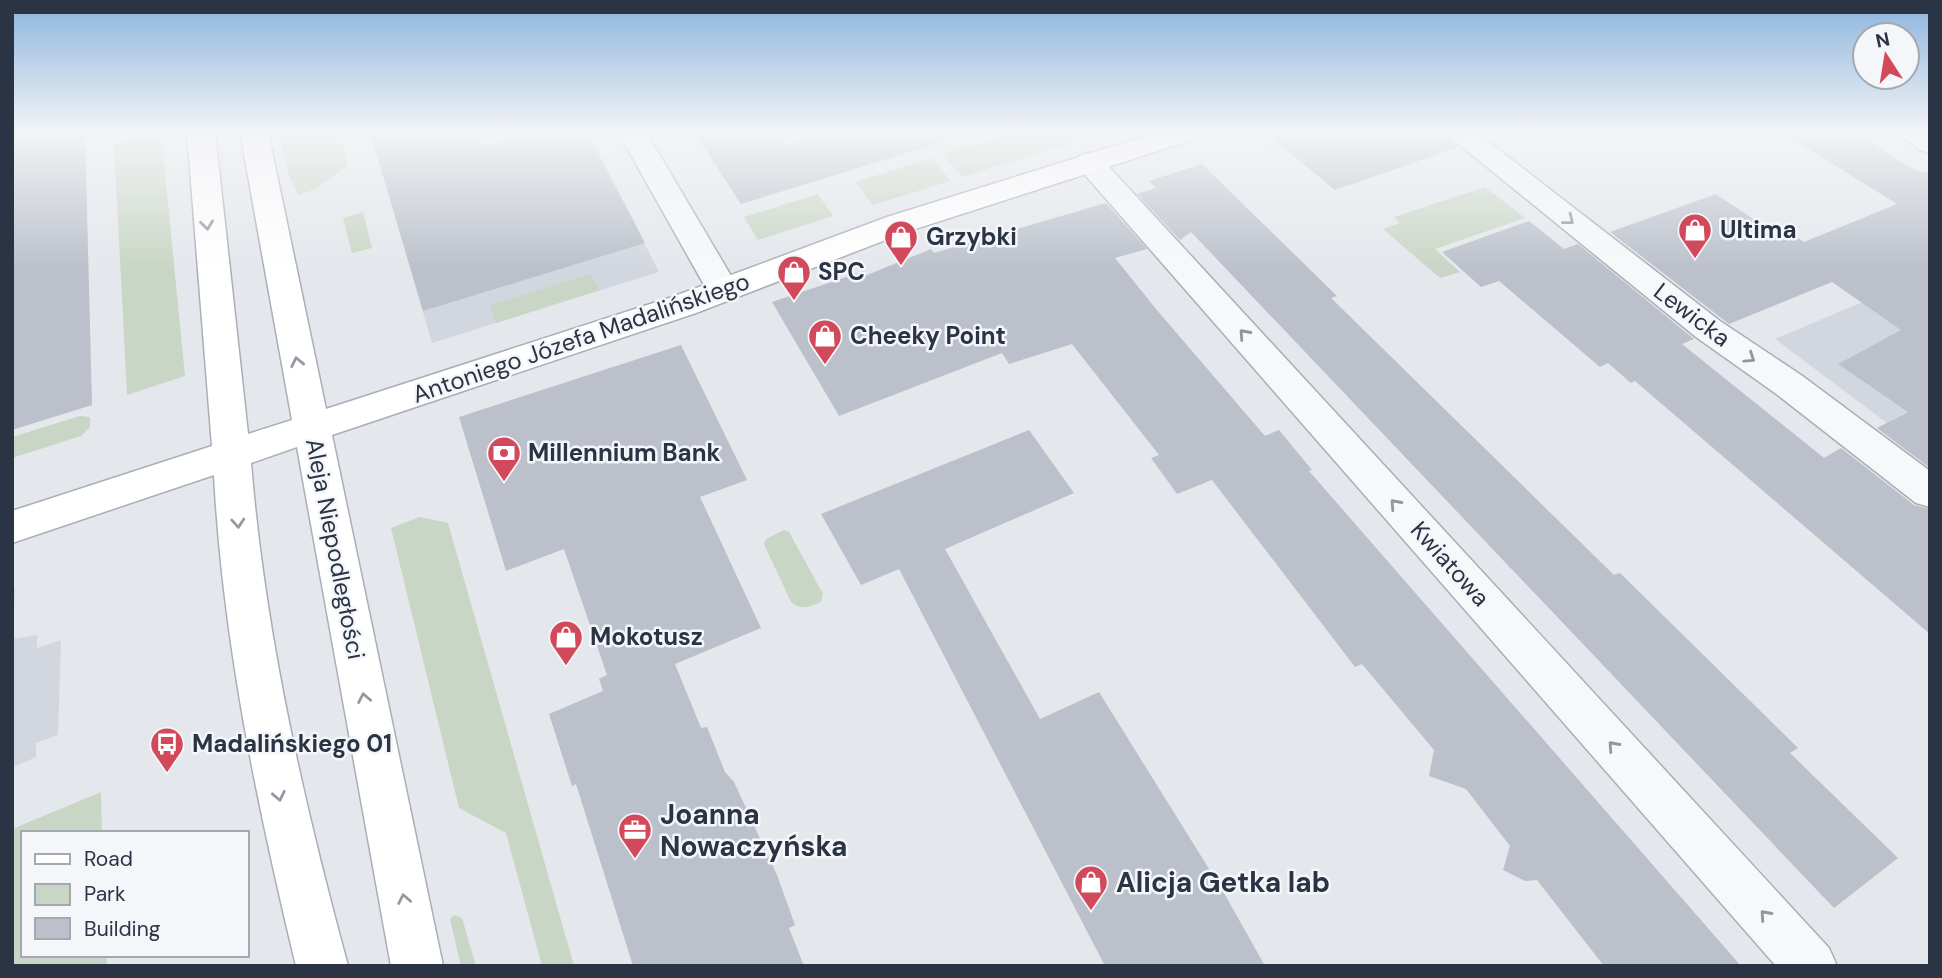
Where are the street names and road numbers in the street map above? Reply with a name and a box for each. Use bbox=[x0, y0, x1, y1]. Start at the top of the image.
street label: Antoniego Józefa Madalińskiego bbox=[408, 265, 753, 410]
street label: Lewicka bbox=[1648, 276, 1737, 354]
street label: Aleja Niepodległości bbox=[299, 436, 372, 662]
street label: Kwiatowa bbox=[1404, 515, 1497, 613]

